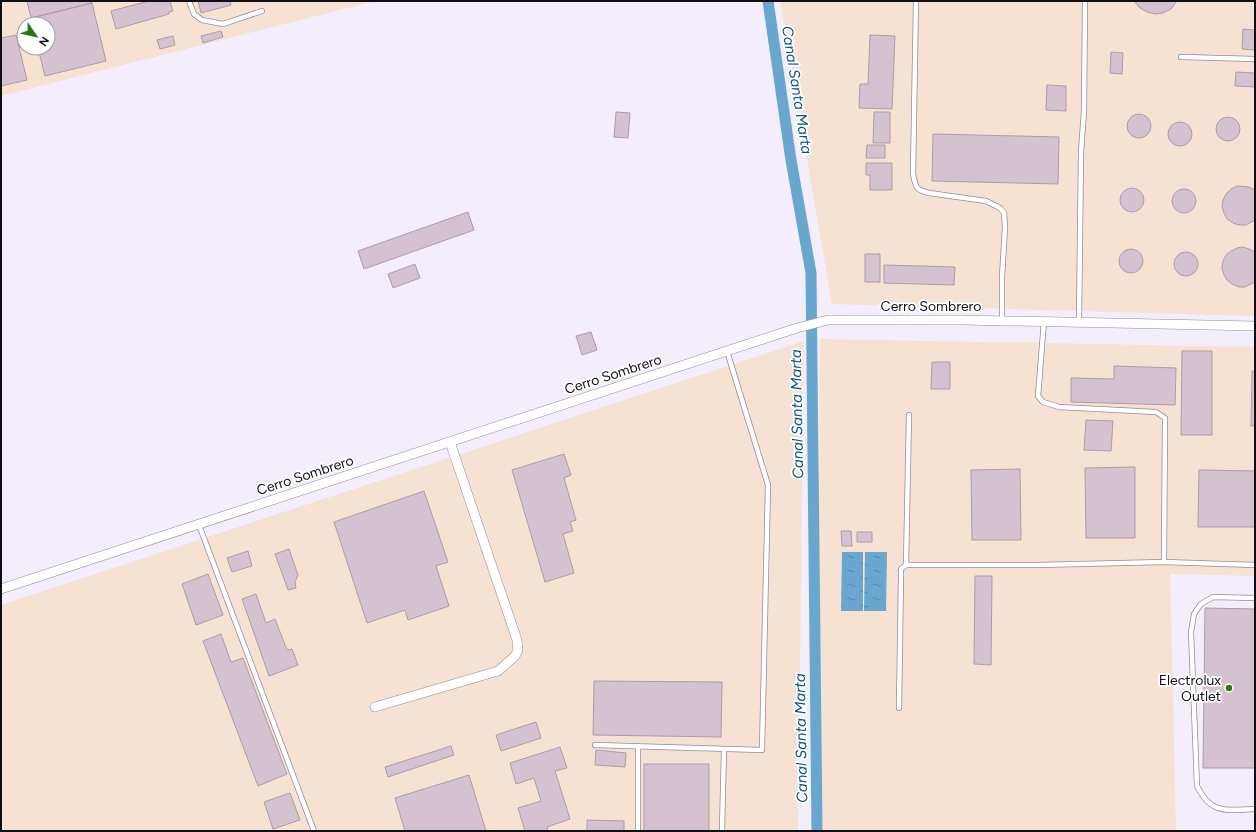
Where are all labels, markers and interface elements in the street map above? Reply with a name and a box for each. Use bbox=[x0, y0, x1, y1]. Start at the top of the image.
north arrow bbox=[16, 16, 56, 56]
water label: Canal Santa Marta bbox=[778, 25, 816, 156]
text: N bbox=[36, 34, 52, 48]
street label: Cerro Sombrero bbox=[881, 298, 981, 315]
water label: Canal Santa Marta bbox=[787, 349, 807, 479]
street label: Cerro Sombrero bbox=[563, 351, 664, 398]
street label: Cerro Sombrero bbox=[255, 452, 356, 499]
place label: Electrolux Outlet bbox=[1159, 672, 1221, 705]
water label: Canal Santa Marta bbox=[791, 673, 811, 803]
marker: Electrolux Outlet bbox=[1224, 683, 1234, 693]

